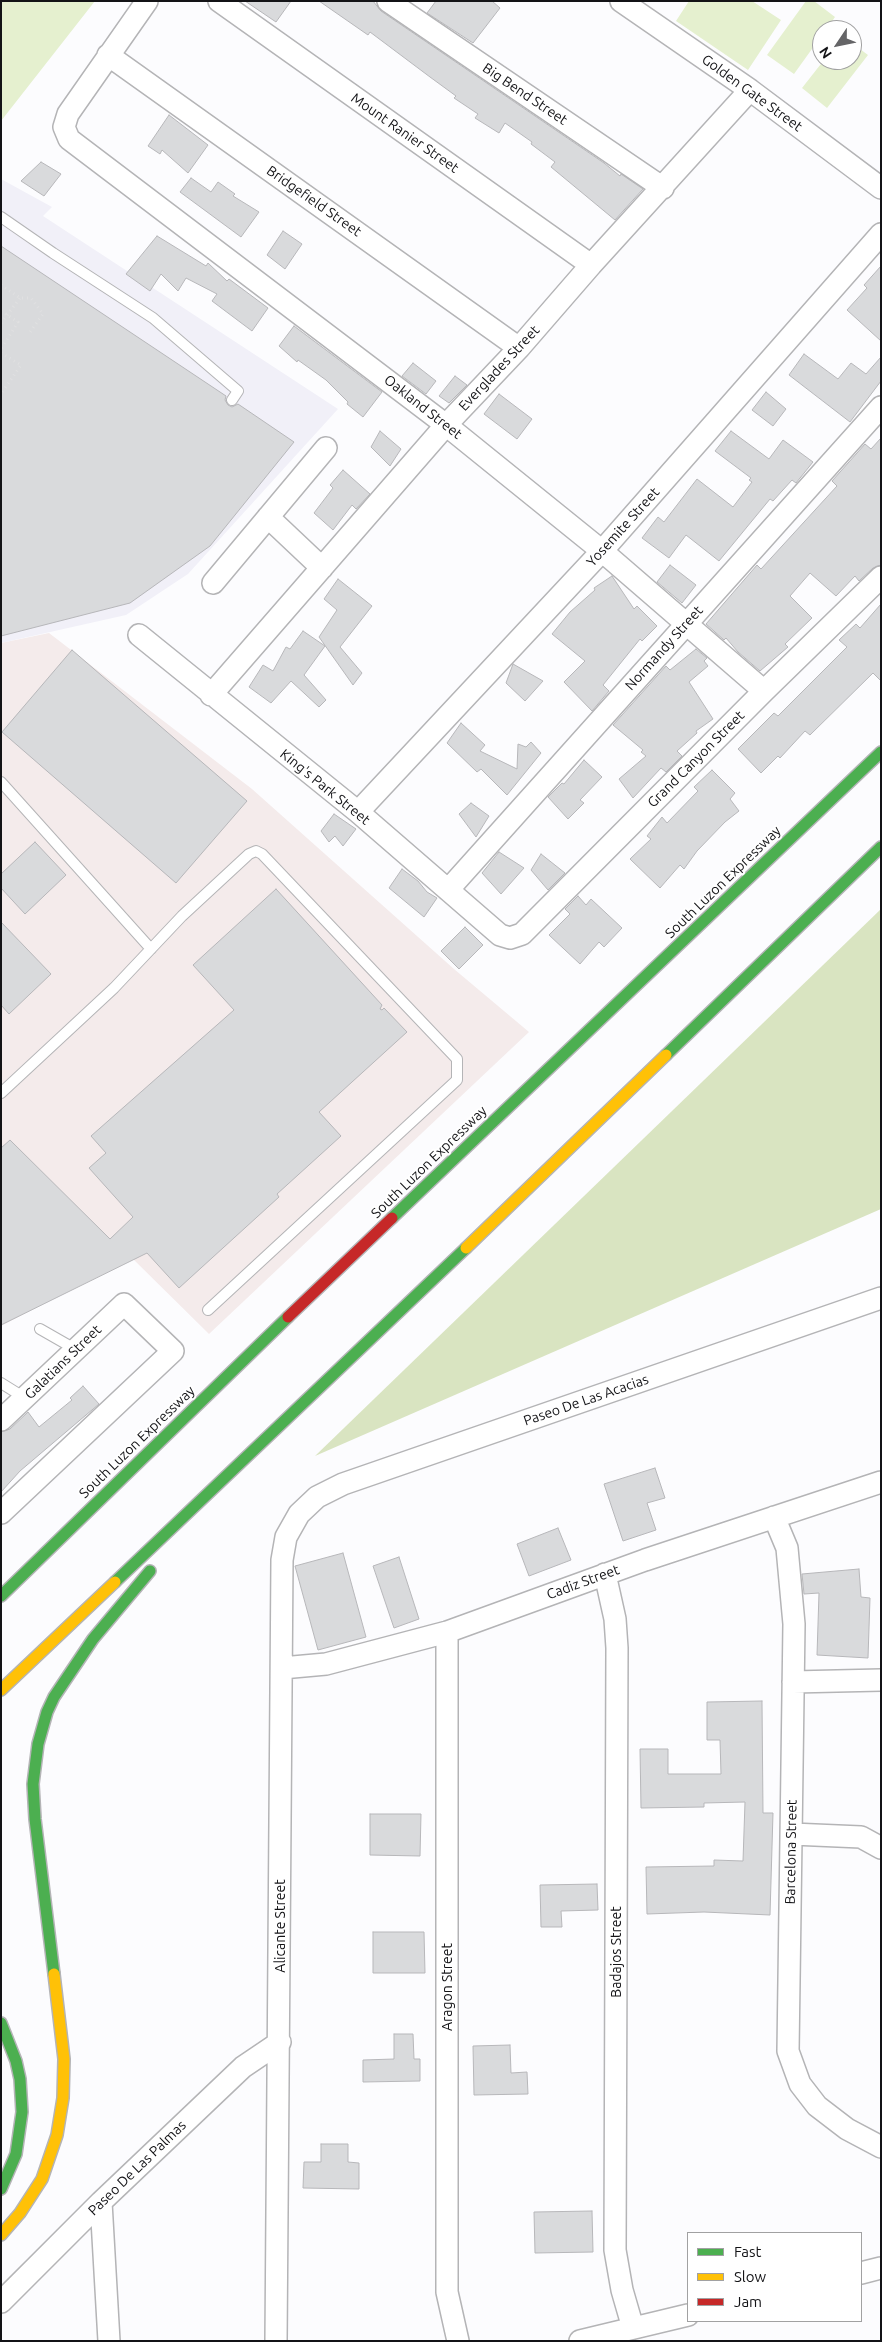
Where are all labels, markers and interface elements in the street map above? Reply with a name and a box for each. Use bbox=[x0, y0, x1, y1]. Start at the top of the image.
north arrow bbox=[812, 20, 862, 70]
text: N bbox=[816, 44, 835, 62]
street label: Golden Gate Street bbox=[698, 51, 806, 135]
street label: Big Bend Street bbox=[479, 59, 571, 129]
street label: Mount Ranier Street bbox=[348, 90, 462, 176]
street label: Bridgefield Street bbox=[263, 162, 365, 240]
street label: Everglades Street bbox=[455, 322, 543, 414]
street label: Oakland Street bbox=[381, 371, 465, 443]
street label: Yosemite Street bbox=[583, 484, 663, 570]
street label: Normandy Street bbox=[622, 602, 706, 694]
street label: Grand Canyon Street bbox=[644, 707, 748, 811]
street label: King's Park Street bbox=[277, 746, 373, 828]
street label: South Luzon Expressway bbox=[662, 822, 784, 942]
street label: South Luzon Expressway bbox=[368, 1102, 490, 1222]
street label: Galatians Street bbox=[21, 1321, 105, 1403]
street label: Paseo De Las Acacias bbox=[521, 1371, 651, 1429]
street label: South Luzon Expressway bbox=[76, 1382, 198, 1502]
street label: Cadiz Street bbox=[544, 1561, 622, 1603]
street label: Barcelona Street bbox=[782, 1799, 800, 1905]
street label: Alicante Street bbox=[272, 1879, 288, 1973]
street label: Badajos Street bbox=[608, 1906, 624, 1998]
street label: Aragon Street bbox=[439, 1943, 455, 2031]
street label: Paseo De Las Palmas bbox=[85, 2117, 189, 2219]
legend bbox=[687, 2232, 862, 2322]
text: Fast bbox=[734, 2243, 761, 2260]
text: Slow bbox=[734, 2268, 766, 2285]
text: Jam bbox=[734, 2293, 762, 2310]

